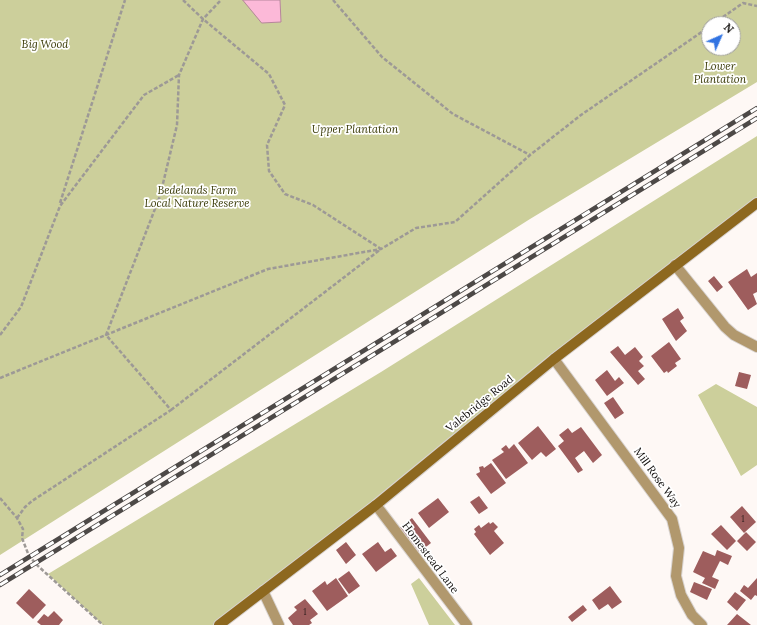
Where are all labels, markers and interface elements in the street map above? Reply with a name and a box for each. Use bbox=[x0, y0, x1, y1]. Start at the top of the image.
north arrow bbox=[701, 16, 741, 56]
text: N bbox=[721, 20, 737, 36]
park label: Big Wood bbox=[22, 38, 68, 52]
park label: Lower Plantation bbox=[694, 60, 746, 86]
park label: Upper Plantation bbox=[312, 123, 398, 137]
park label: Bedelands Farm Local Nature Reserve bbox=[144, 184, 250, 210]
street label: Valebridge Road bbox=[444, 373, 516, 435]
street label: Mill Rose Way bbox=[631, 445, 683, 511]
house number: 1 bbox=[741, 514, 745, 524]
street label: Homestead Lane bbox=[399, 520, 461, 596]
house number: 1 bbox=[303, 607, 307, 617]

